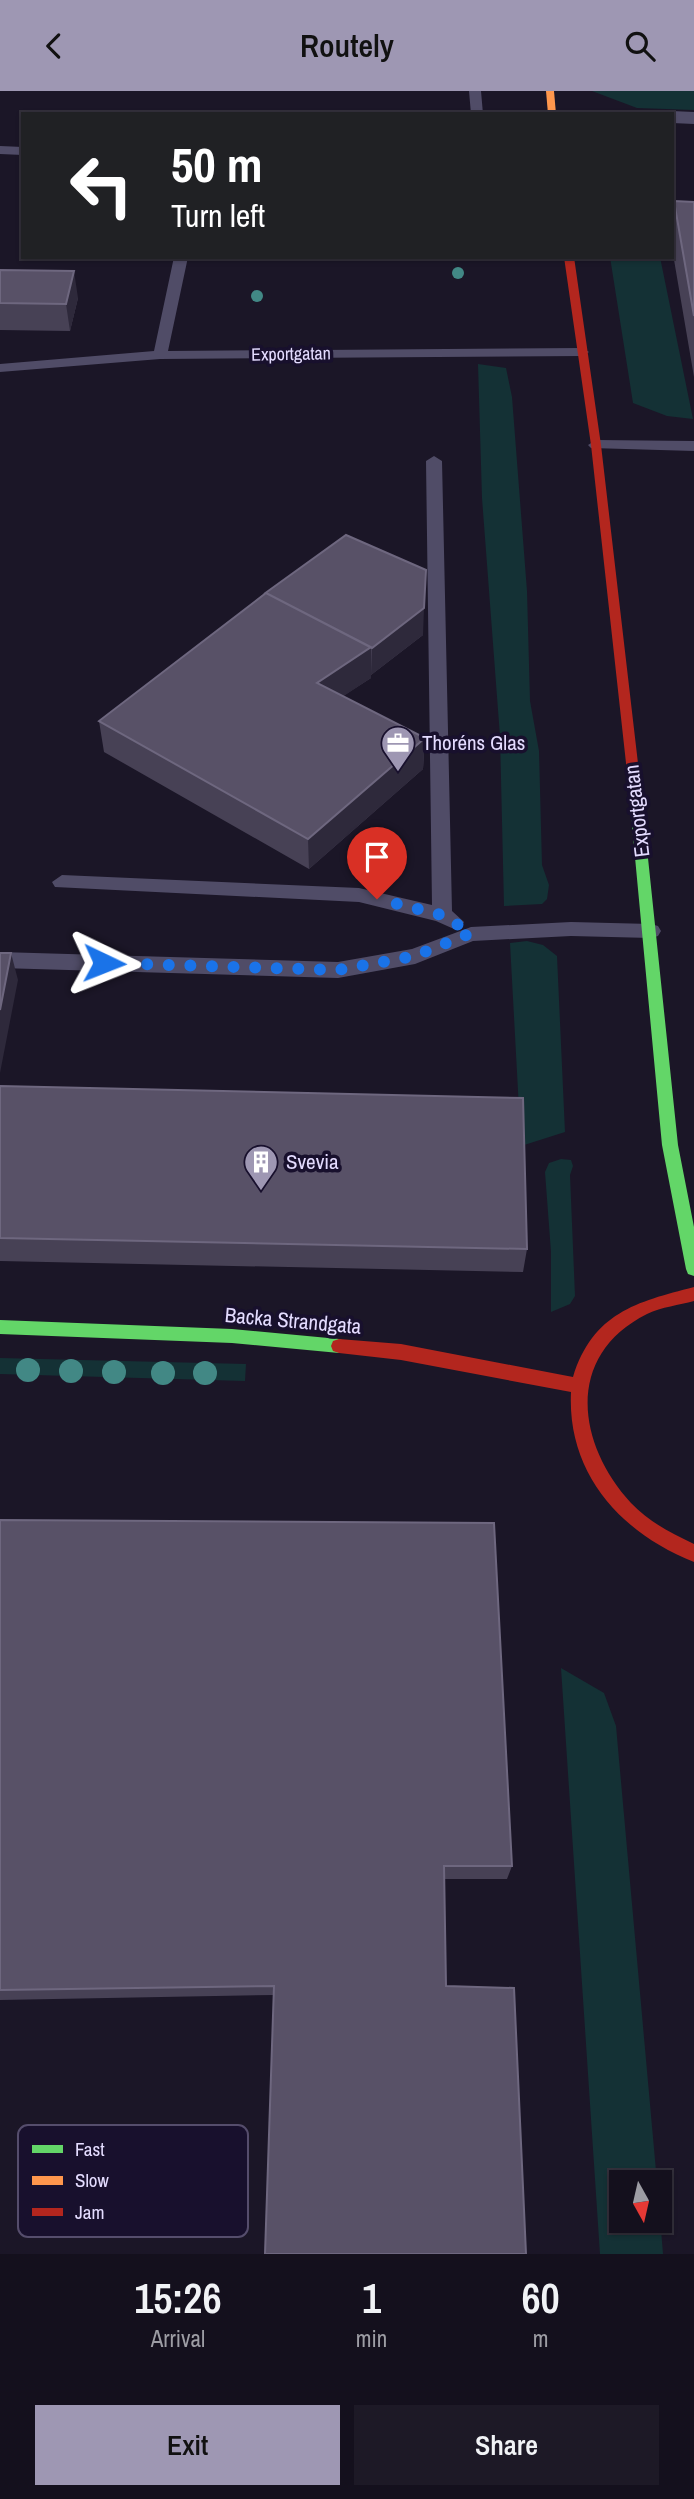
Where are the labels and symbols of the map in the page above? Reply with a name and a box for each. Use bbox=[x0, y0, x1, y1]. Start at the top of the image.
street label: Exportgatan bbox=[251, 340, 331, 367]
office icon: Thoréns Glas bbox=[379, 724, 417, 773]
place label: Thoréns Glas bbox=[422, 728, 525, 757]
street label: Exportgatan bbox=[616, 763, 657, 859]
pin bbox=[347, 827, 407, 899]
position arrow bbox=[67, 926, 141, 1000]
building icon: Svevia bbox=[242, 1143, 280, 1192]
place label: Svevia bbox=[286, 1147, 339, 1176]
street label: Backa Strandgata bbox=[224, 1300, 363, 1341]
legend bbox=[18, 2125, 248, 2237]
text: Fast bbox=[75, 2136, 105, 2162]
text: Slow bbox=[75, 2167, 110, 2193]
north arrow bbox=[609, 2170, 672, 2233]
text: Jam bbox=[75, 2199, 104, 2225]

